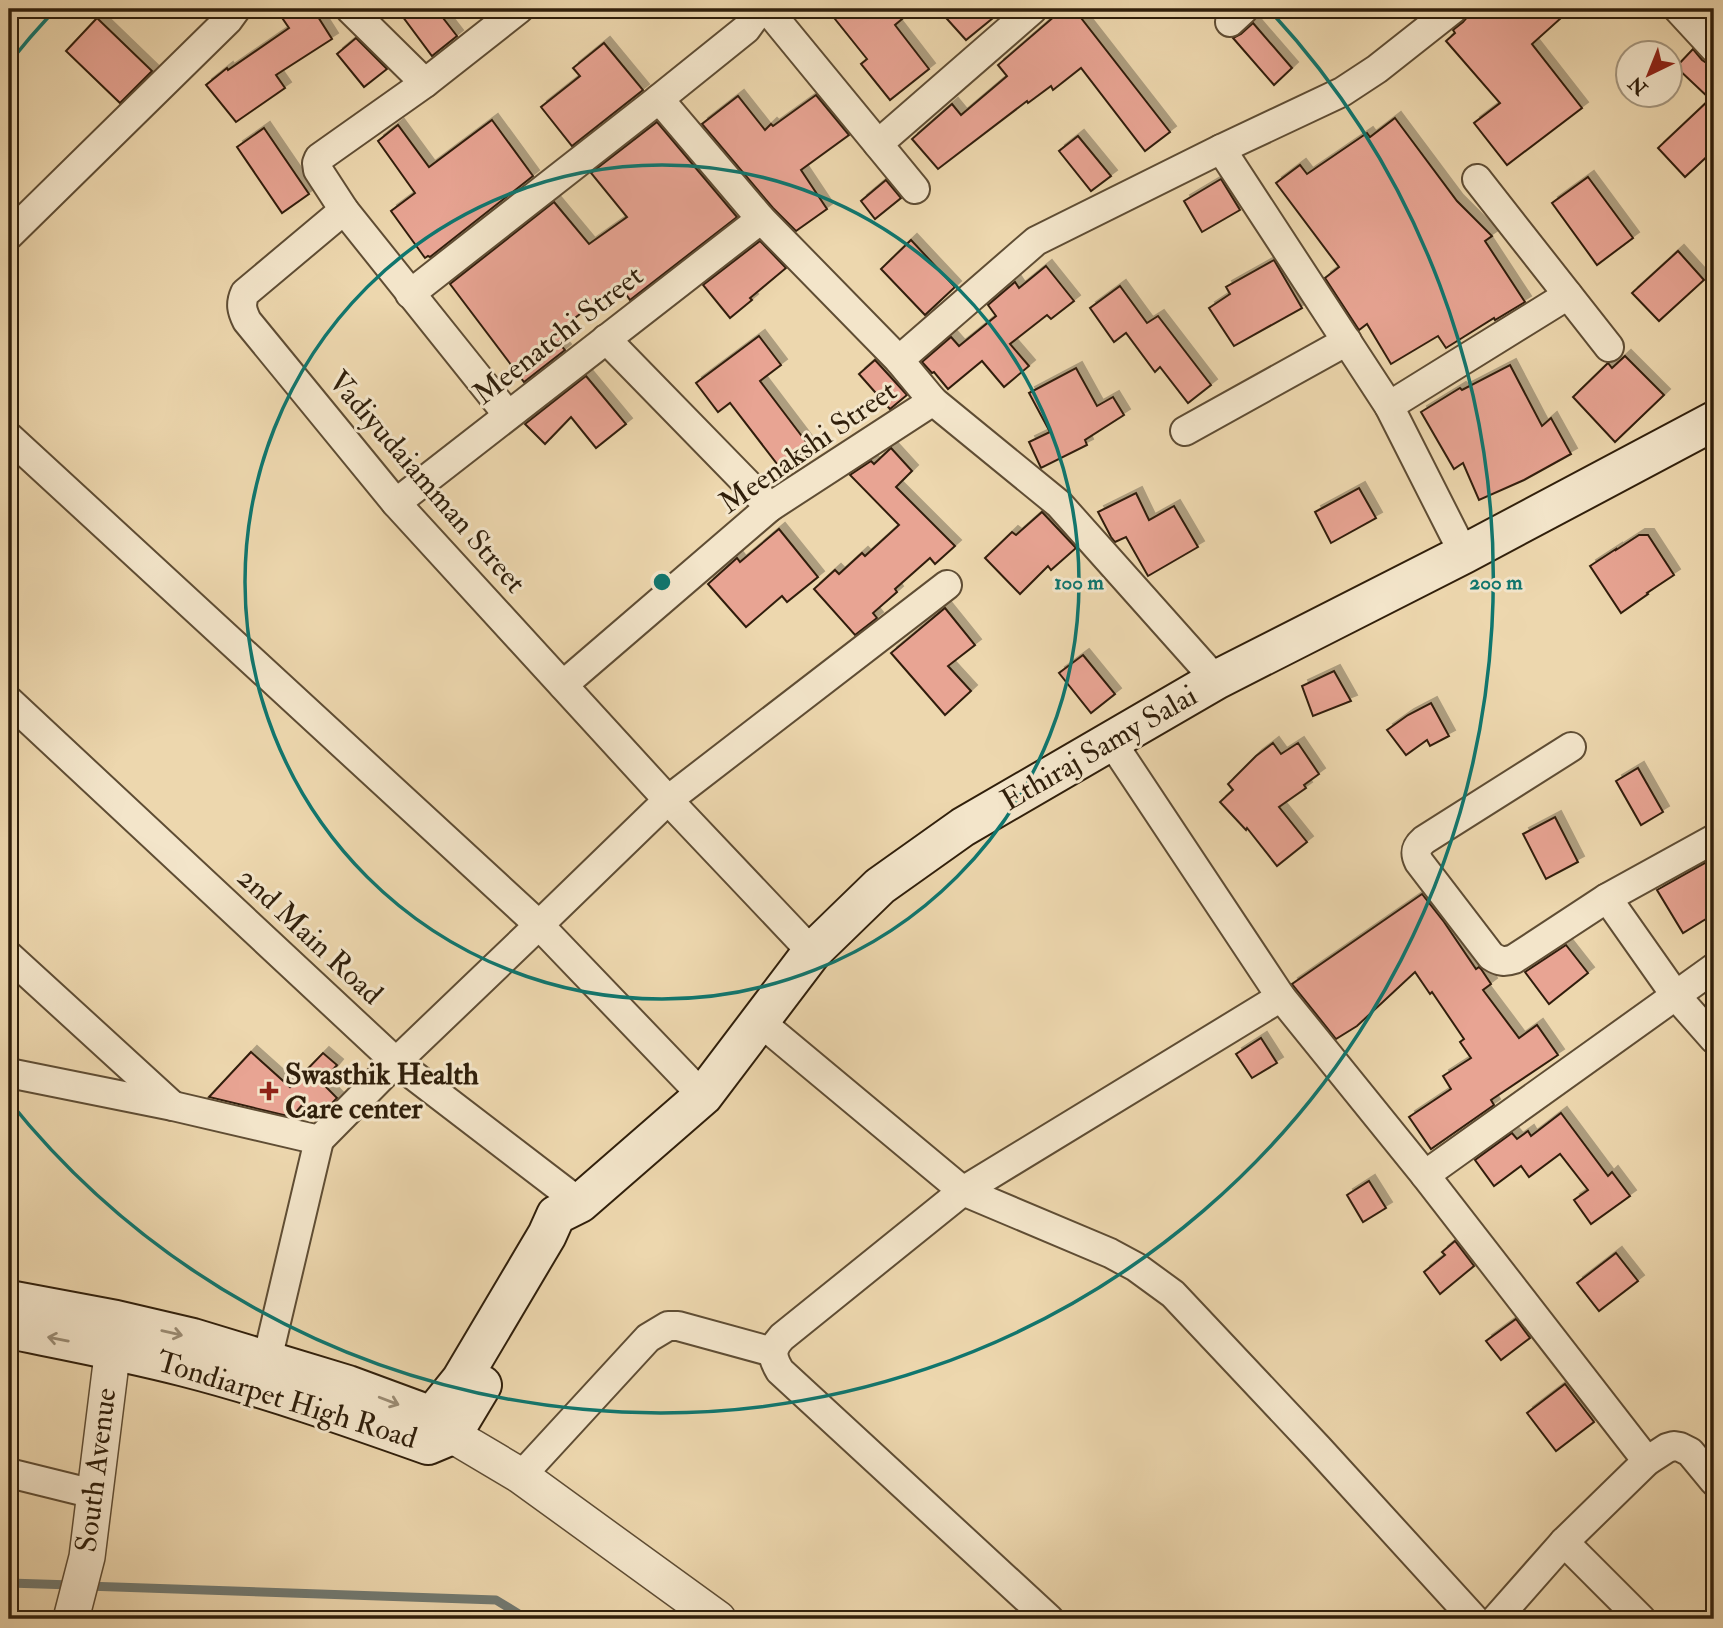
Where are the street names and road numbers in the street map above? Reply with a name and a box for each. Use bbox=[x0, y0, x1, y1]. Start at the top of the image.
street label: Meenatchi Street bbox=[466, 257, 651, 413]
street label: Vadiyudaiamman Street bbox=[320, 363, 534, 601]
street label: Meenakshi Street bbox=[712, 372, 904, 522]
street label: Ethiraj Samy Salai bbox=[994, 677, 1204, 819]
street label: 2nd Main Road bbox=[230, 859, 391, 1013]
street label: Tondiarpet High Road bbox=[152, 1343, 422, 1457]
street label: South Avenue bbox=[68, 1386, 124, 1554]

